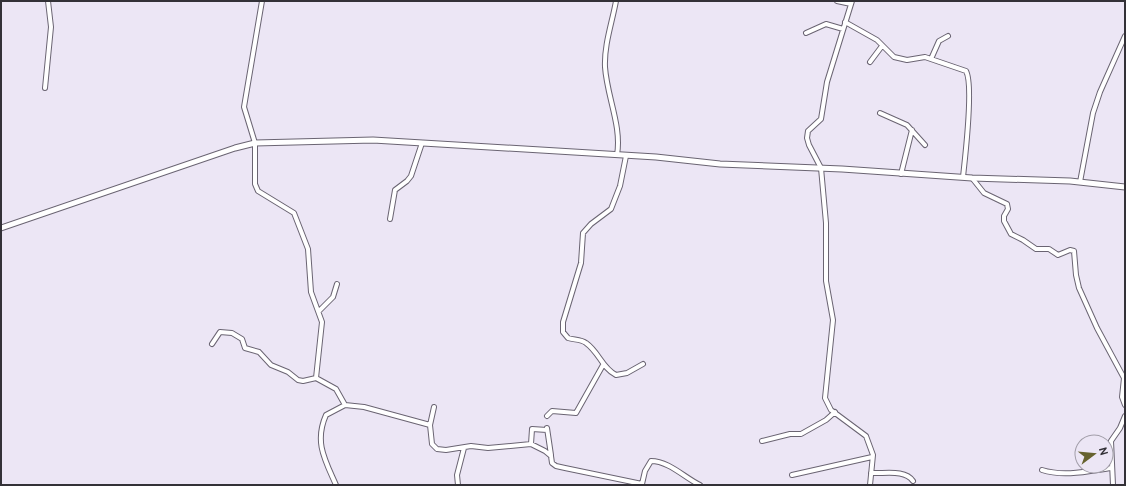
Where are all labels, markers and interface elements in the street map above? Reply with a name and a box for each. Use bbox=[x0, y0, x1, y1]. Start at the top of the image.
north arrow bbox=[1074, 434, 1114, 474]
text: N bbox=[1095, 446, 1110, 457]

